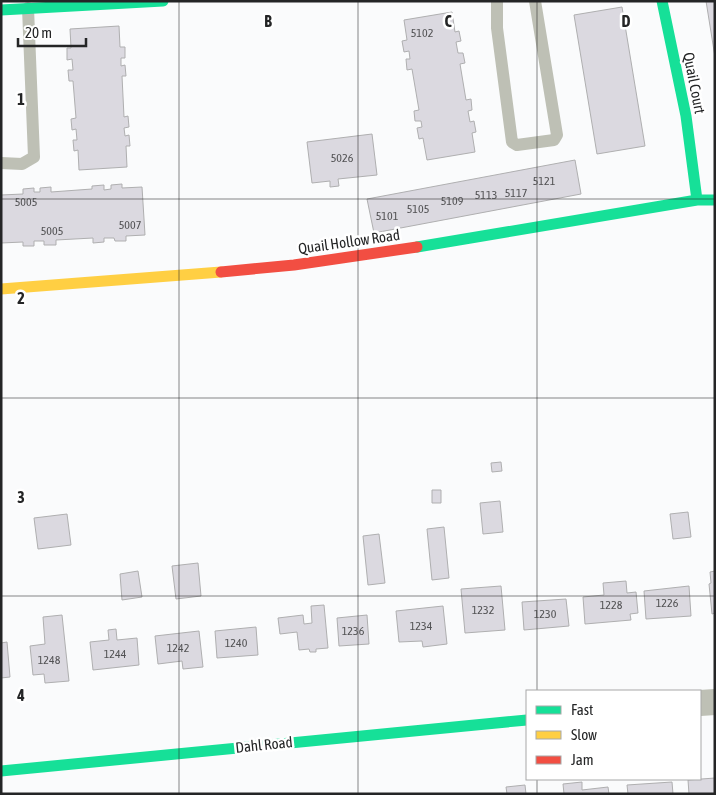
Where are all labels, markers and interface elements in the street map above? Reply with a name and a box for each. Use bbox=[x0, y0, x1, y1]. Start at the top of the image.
text: B bbox=[264, 12, 272, 30]
text: C bbox=[444, 12, 452, 30]
text: D bbox=[622, 12, 631, 30]
scale bar bbox=[18, 15, 85, 47]
text: 20 m bbox=[25, 24, 52, 41]
house number: 5102 bbox=[411, 26, 433, 40]
street label: Quail Court bbox=[680, 51, 709, 115]
text: 1 bbox=[17, 90, 25, 108]
house number: 5026 bbox=[331, 151, 354, 165]
house number: 5121 bbox=[533, 174, 556, 188]
house number: 5117 bbox=[505, 186, 528, 200]
house number: 5113 bbox=[475, 188, 497, 202]
house number: 5109 bbox=[441, 194, 464, 208]
house number: 5005 bbox=[15, 195, 37, 209]
house number: 5105 bbox=[407, 202, 429, 216]
house number: 5101 bbox=[376, 209, 399, 223]
house number: 5007 bbox=[119, 218, 142, 232]
house number: 5005 bbox=[41, 224, 63, 238]
street label: Quail Hollow Road bbox=[297, 226, 401, 257]
text: 2 bbox=[17, 289, 25, 307]
text: 3 bbox=[17, 488, 25, 506]
house number: 1226 bbox=[656, 596, 679, 610]
house number: 1228 bbox=[600, 598, 623, 612]
house number: 1232 bbox=[472, 603, 494, 617]
house number: 1230 bbox=[534, 607, 557, 621]
house number: 1234 bbox=[410, 619, 433, 633]
house number: 1236 bbox=[342, 624, 365, 638]
house number: 1240 bbox=[225, 636, 248, 650]
house number: 1242 bbox=[167, 641, 189, 655]
house number: 1244 bbox=[104, 647, 127, 661]
house number: 1248 bbox=[38, 653, 61, 667]
text: 4 bbox=[16, 686, 25, 704]
legend bbox=[526, 690, 701, 780]
text: Fast bbox=[571, 701, 593, 718]
text: Slow bbox=[571, 726, 597, 743]
street label: Dahl Road bbox=[235, 733, 293, 756]
text: Jam bbox=[571, 751, 594, 768]

